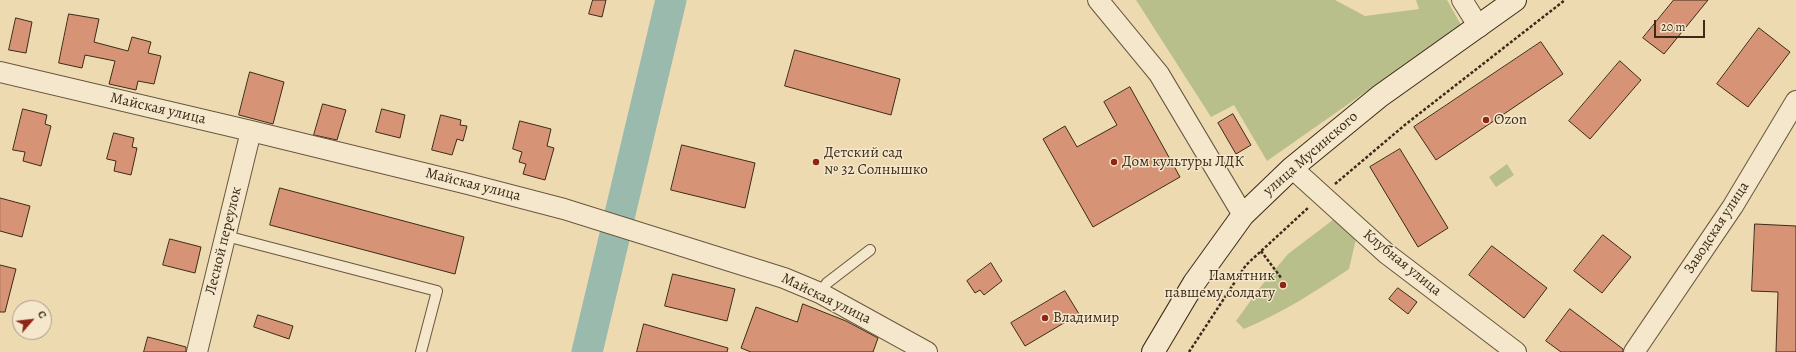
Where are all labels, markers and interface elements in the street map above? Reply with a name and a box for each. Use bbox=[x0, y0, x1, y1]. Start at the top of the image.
scale bar bbox=[1656, 12, 1707, 38]
text: 20 m bbox=[1661, 19, 1685, 35]
street label: Майская улица bbox=[108, 89, 208, 129]
street label: улица Мусинского bbox=[1260, 108, 1362, 200]
place label: Ozon bbox=[1494, 111, 1527, 129]
marker: Ozon bbox=[1481, 115, 1491, 125]
place label: Детский сад № 32 Солнышко bbox=[824, 144, 928, 179]
place label: Дом культуры ЛДК bbox=[1122, 153, 1244, 171]
marker: Детский сад № 32 Солнышко bbox=[811, 157, 821, 167]
marker: Дом культуры ЛДК bbox=[1109, 157, 1119, 167]
street label: Майская улица bbox=[423, 164, 523, 206]
street label: Заводская улица bbox=[1680, 179, 1754, 277]
street label: Лесной переулок bbox=[202, 185, 246, 297]
street label: Клубная улица bbox=[1359, 226, 1445, 300]
place label: Памятник павшему солдату bbox=[1164, 267, 1275, 302]
street label: Майская улица bbox=[778, 270, 874, 328]
marker: Памятник павшему солдату bbox=[1278, 280, 1288, 290]
north arrow bbox=[12, 300, 52, 340]
text: С bbox=[34, 308, 50, 321]
place label: Владимир bbox=[1053, 309, 1119, 327]
marker: Владимир bbox=[1040, 313, 1050, 323]

